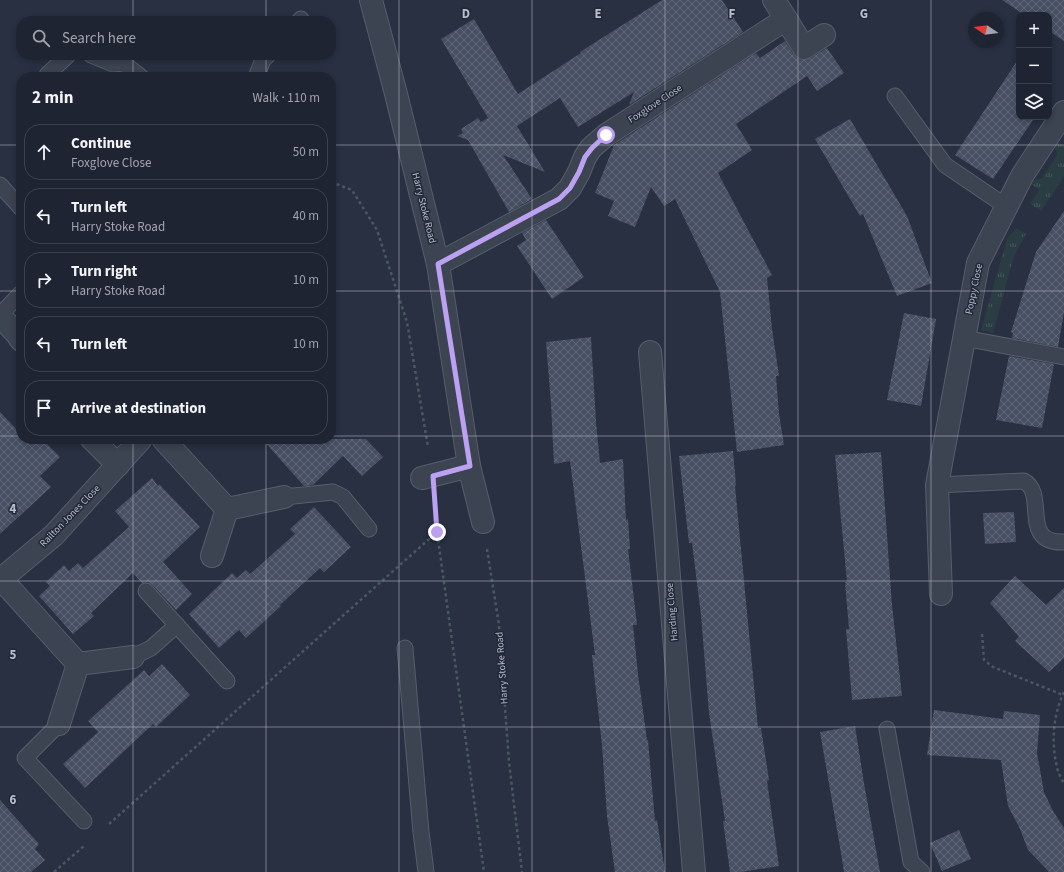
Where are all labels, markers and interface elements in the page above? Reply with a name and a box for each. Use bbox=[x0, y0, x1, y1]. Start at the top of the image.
text: D bbox=[462, 5, 470, 23]
text: E bbox=[594, 5, 602, 23]
text: F bbox=[729, 5, 736, 23]
text: G bbox=[860, 5, 868, 23]
north arrow bbox=[968, 12, 1004, 48]
map controls bbox=[1016, 12, 1052, 120]
button: + bbox=[1016, 12, 1052, 48]
search box bbox=[16, 16, 336, 60]
icon: search bbox=[30, 27, 52, 49]
text: Search here bbox=[62, 28, 136, 49]
button: − bbox=[1016, 48, 1052, 84]
street label: Foxglove Close bbox=[625, 81, 685, 127]
button: layers bbox=[1016, 84, 1052, 120]
text: 2 min bbox=[32, 86, 73, 110]
text: Walk · 110 m bbox=[252, 89, 320, 107]
route start bbox=[597, 126, 615, 144]
text: Continue bbox=[71, 133, 131, 154]
icon: ahead bbox=[33, 141, 55, 163]
text: 50 m bbox=[293, 143, 319, 161]
text: Foxglove Close bbox=[71, 154, 151, 172]
street label: Harry Stoke Road bbox=[408, 171, 440, 245]
text: Turn left bbox=[71, 197, 127, 218]
icon: left bbox=[33, 205, 55, 227]
text: 40 m bbox=[293, 207, 319, 225]
text: Harry Stoke Road bbox=[71, 218, 165, 236]
text: Turn right bbox=[71, 261, 137, 282]
street label: Poppy Close bbox=[962, 262, 986, 316]
icon: right bbox=[33, 269, 55, 291]
text: 10 m bbox=[293, 271, 319, 289]
text: Harry Stoke Road bbox=[71, 282, 165, 300]
icon: left bbox=[33, 333, 55, 355]
text: Turn left bbox=[71, 334, 127, 355]
text: 10 m bbox=[293, 335, 319, 353]
icon: arrive bbox=[33, 397, 55, 419]
text: Arrive at destination bbox=[71, 398, 206, 419]
street label: Railton Jones Close bbox=[37, 482, 103, 550]
text: 4 bbox=[10, 500, 17, 518]
route end bbox=[428, 523, 446, 541]
street label: Harding Close bbox=[662, 582, 682, 642]
street label: Harry Stoke Road bbox=[492, 631, 512, 705]
text: 5 bbox=[10, 646, 17, 664]
text: 6 bbox=[10, 791, 17, 809]

